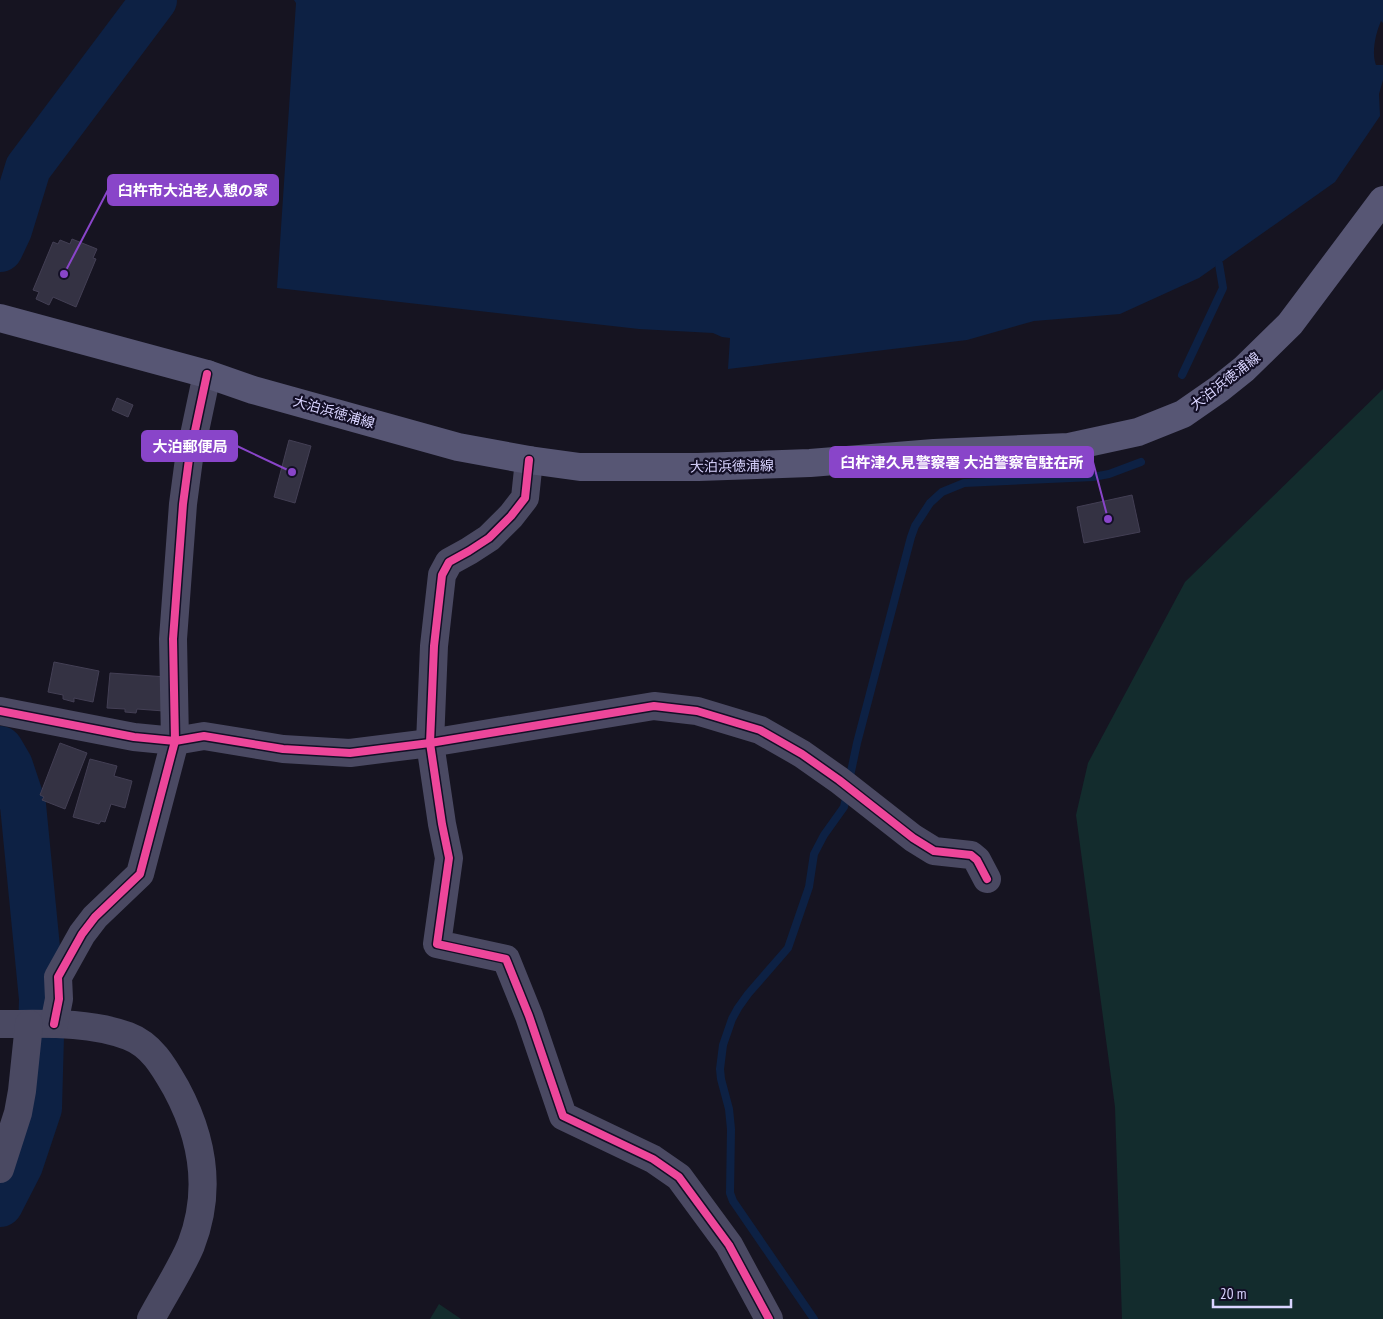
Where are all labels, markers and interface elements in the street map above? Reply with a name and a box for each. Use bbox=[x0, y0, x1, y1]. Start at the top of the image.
callout: 臼杵市大泊老人憩の家 bbox=[108, 175, 278, 205]
text: 臼杵市大泊老人憩の家 bbox=[118, 181, 268, 200]
street label: 大泊浜徳浦線 bbox=[1186, 348, 1264, 414]
street label: 大泊浜徳浦線 bbox=[291, 392, 377, 432]
callout: 大泊郵便局 bbox=[142, 431, 237, 461]
text: 大泊郵便局 bbox=[152, 437, 228, 456]
callout: 臼杵津久見警察署 大泊警察官駐在所 bbox=[830, 447, 1093, 477]
text: 臼杵津久見警察署 大泊警察官駐在所 bbox=[840, 453, 1084, 472]
street label: 大泊浜徳浦線 bbox=[690, 456, 774, 476]
scale bar bbox=[1213, 1276, 1290, 1308]
text: 20 m bbox=[1220, 1284, 1246, 1303]

